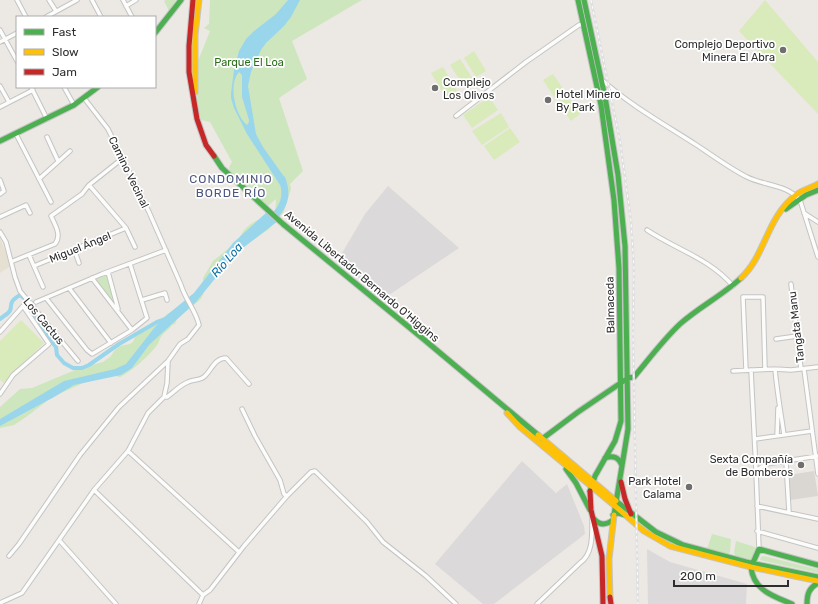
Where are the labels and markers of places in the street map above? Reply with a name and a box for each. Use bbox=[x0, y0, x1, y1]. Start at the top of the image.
place label: Complejo Deportivo Minera El Abra bbox=[674, 38, 775, 64]
marker: Complejo Deportivo Minera El Abra bbox=[778, 45, 788, 55]
place label: Complejo Los Olivos bbox=[443, 76, 495, 102]
marker: Complejo Los Olivos bbox=[430, 83, 440, 93]
place label: Hotel Minero By Park bbox=[556, 88, 621, 114]
marker: Hotel Minero By Park bbox=[543, 95, 553, 105]
place label: Sexta Compañía de Bomberos bbox=[710, 453, 793, 479]
marker: Sexta Compañía de Bomberos bbox=[796, 460, 806, 470]
place label: Park Hotel Calama bbox=[628, 475, 681, 501]
marker: Park Hotel Calama bbox=[684, 482, 694, 492]

